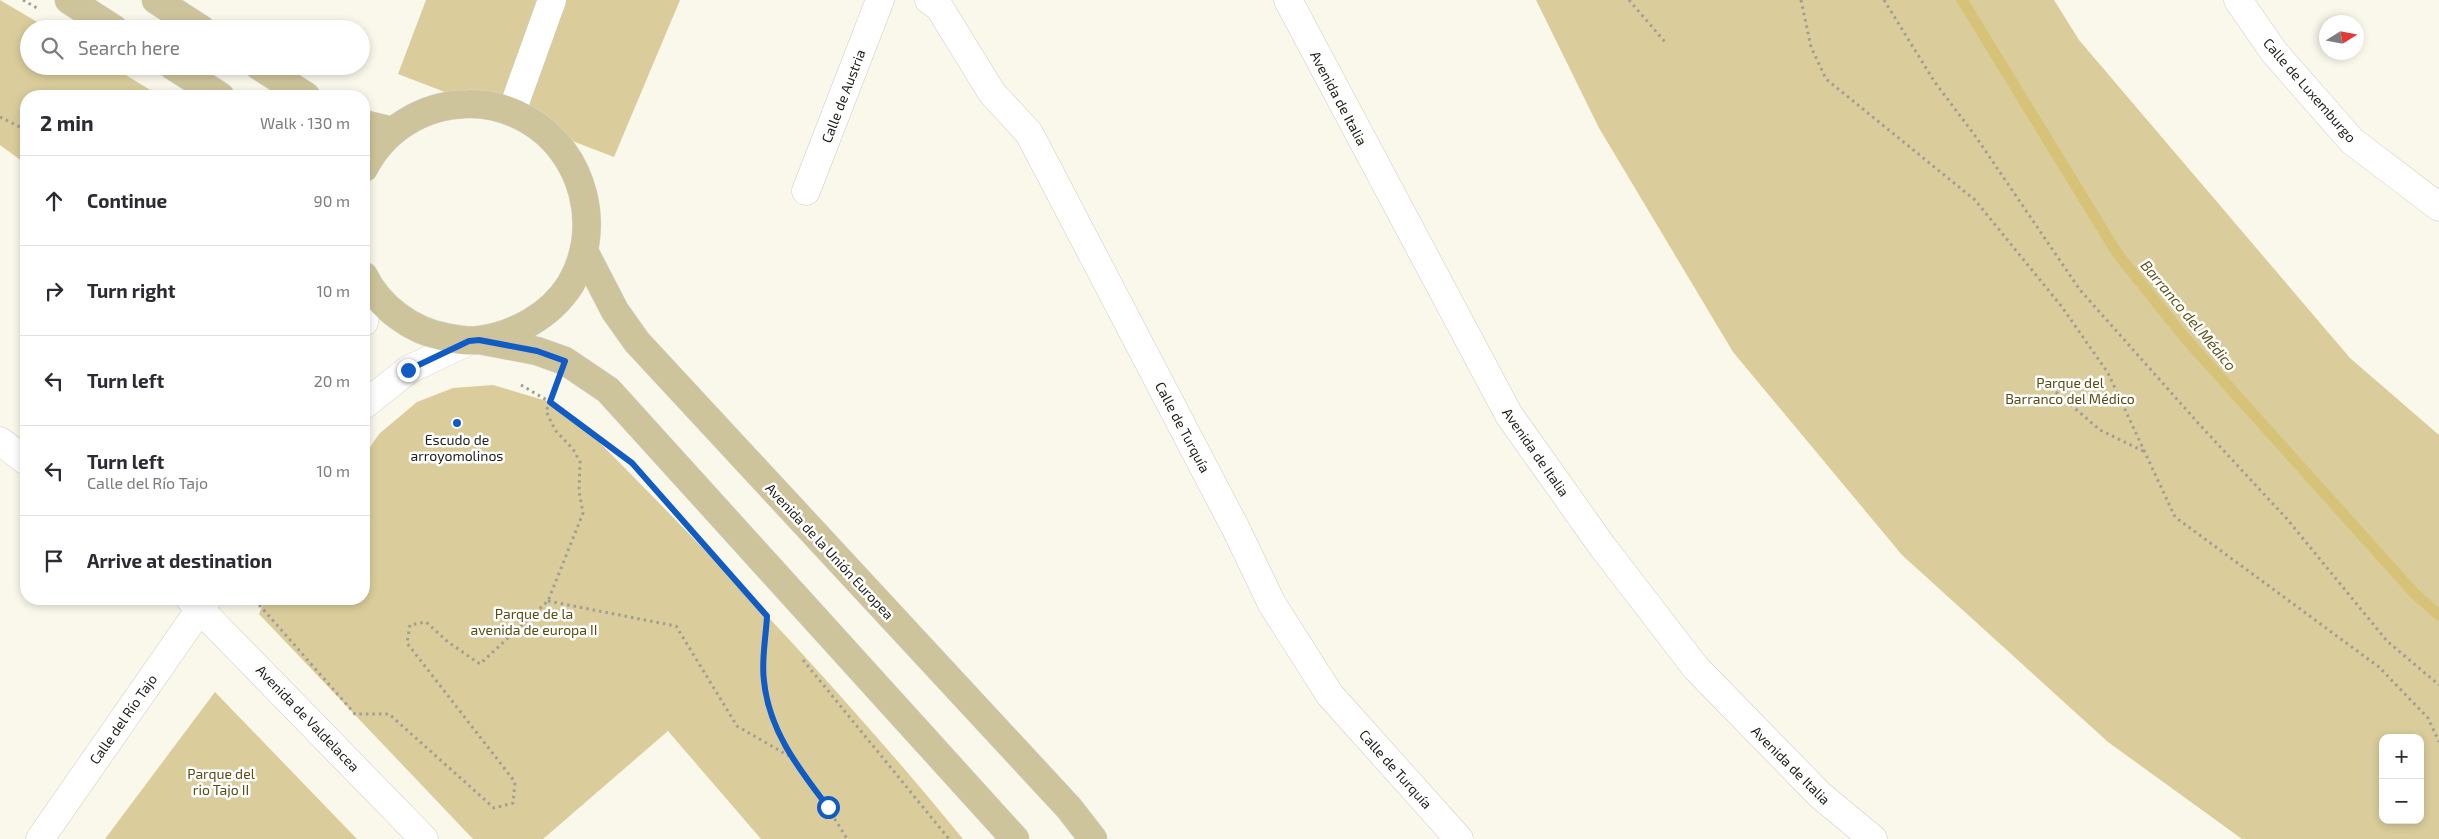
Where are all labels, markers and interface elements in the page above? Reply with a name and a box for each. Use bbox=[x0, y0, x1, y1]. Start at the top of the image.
north arrow bbox=[2319, 15, 2364, 60]
search box bbox=[20, 20, 370, 75]
icon: search bbox=[38, 34, 66, 62]
street label: Calle de Luxemburgo bbox=[2260, 34, 2360, 146]
text: Search here bbox=[78, 36, 180, 59]
street label: Calle de Austria bbox=[817, 47, 869, 145]
street label: Avenida de Italia bbox=[1307, 48, 1371, 148]
text: 2 min bbox=[40, 110, 94, 135]
text: Walk · 130 m bbox=[260, 113, 350, 132]
icon: ahead bbox=[40, 187, 68, 215]
text: Continue bbox=[87, 189, 167, 212]
text: 90 m bbox=[314, 191, 350, 210]
water label: Barranco del Médico bbox=[2137, 256, 2241, 374]
icon: right bbox=[40, 277, 68, 305]
text: Turn right bbox=[87, 279, 175, 302]
text: 10 m bbox=[316, 281, 350, 300]
route end bbox=[397, 359, 420, 382]
icon: left bbox=[40, 367, 68, 395]
text: Turn left bbox=[87, 369, 164, 392]
text: 20 m bbox=[314, 371, 350, 390]
park label: Parque del Barranco del Médico bbox=[2005, 374, 2135, 407]
street label: Calle de Turquía bbox=[1152, 379, 1214, 475]
street label: Avenida de Italia bbox=[1499, 404, 1573, 500]
marker: Escudo de arroyomolinos bbox=[451, 417, 463, 429]
place label: Escudo de arroyomolinos bbox=[411, 431, 503, 464]
text: Turn left bbox=[87, 450, 164, 473]
icon: left bbox=[40, 457, 68, 485]
text: 10 m bbox=[316, 461, 350, 480]
text: Calle del Río Tajo bbox=[87, 473, 208, 492]
street label: Avenida de la Unión Europea bbox=[762, 479, 898, 623]
icon: arrive bbox=[40, 547, 68, 575]
text: Arrive at destination bbox=[87, 549, 272, 572]
park label: Parque de la avenida de europa II bbox=[471, 605, 597, 638]
street label: Avenida de Valdelacea bbox=[253, 661, 363, 775]
street label: Calle del Río Tajo bbox=[86, 671, 160, 767]
street label: Avenida de Italia bbox=[1748, 722, 1834, 808]
street label: Calle de Turquía bbox=[1356, 726, 1436, 812]
map controls bbox=[2379, 734, 2424, 824]
button: + bbox=[2379, 734, 2424, 779]
park label: Parque del rio Tajo II bbox=[187, 765, 256, 798]
button: − bbox=[2379, 779, 2424, 824]
route start bbox=[817, 796, 840, 819]

